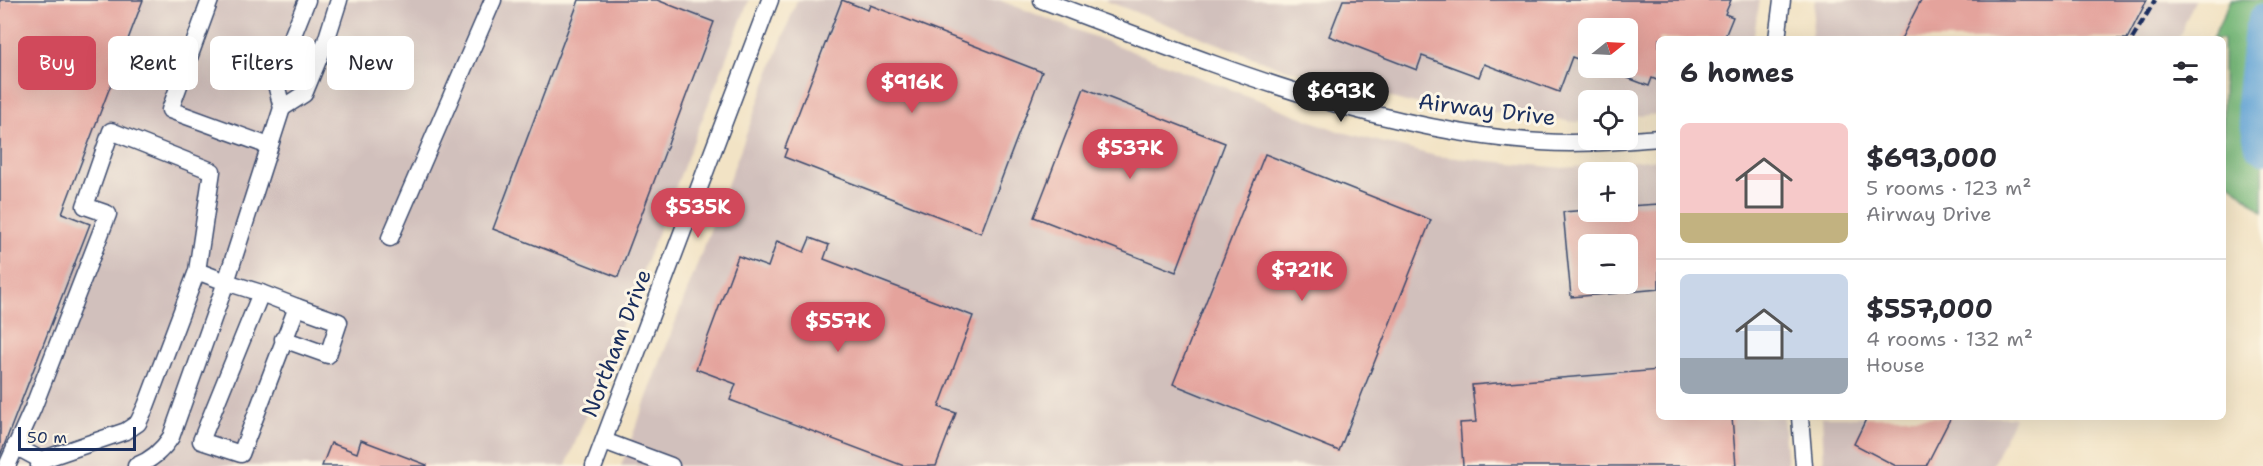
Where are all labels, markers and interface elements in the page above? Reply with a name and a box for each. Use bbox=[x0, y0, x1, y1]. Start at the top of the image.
north arrow bbox=[1578, 18, 1638, 78]
map controls bbox=[1578, 18, 1638, 294]
chip: Buy bbox=[18, 36, 96, 90]
chip: Rent bbox=[108, 36, 198, 90]
chip: Filters bbox=[210, 36, 315, 90]
chip: New bbox=[327, 36, 414, 90]
text: 6 homes bbox=[1680, 55, 1794, 90]
icon: filters bbox=[2169, 56, 2202, 89]
pin: $916K bbox=[870, 63, 954, 114]
text: $916K bbox=[881, 69, 943, 95]
pin: $693K bbox=[1299, 72, 1383, 123]
text: $693K bbox=[1307, 78, 1375, 104]
street label: Airway Drive bbox=[1417, 87, 1557, 132]
button: locate bbox=[1578, 90, 1638, 150]
pin: $537K bbox=[1088, 129, 1172, 180]
text: $537K bbox=[1097, 135, 1163, 161]
text: $693,000 bbox=[1866, 140, 1997, 175]
icon: home bbox=[1728, 147, 1800, 219]
button: + bbox=[1578, 162, 1638, 222]
text: 5 rooms · 123 m² bbox=[1866, 175, 2032, 201]
pin: $535K bbox=[656, 188, 740, 239]
text: $535K bbox=[665, 194, 731, 220]
text: Airway Drive bbox=[1866, 201, 1992, 227]
button: − bbox=[1578, 234, 1638, 294]
pin: $721K bbox=[1260, 251, 1344, 302]
text: $721K bbox=[1271, 257, 1333, 283]
street label: Northam Drive bbox=[575, 265, 658, 421]
text: $557,000 bbox=[1866, 291, 1993, 326]
icon: home bbox=[1728, 298, 1800, 370]
pin: $557K bbox=[796, 302, 880, 353]
text: $557K bbox=[805, 308, 871, 334]
text: 4 rooms · 132 m² bbox=[1866, 326, 2033, 352]
text: House bbox=[1866, 352, 1925, 378]
scale bar bbox=[18, 424, 136, 452]
text: 50 m bbox=[27, 427, 67, 448]

